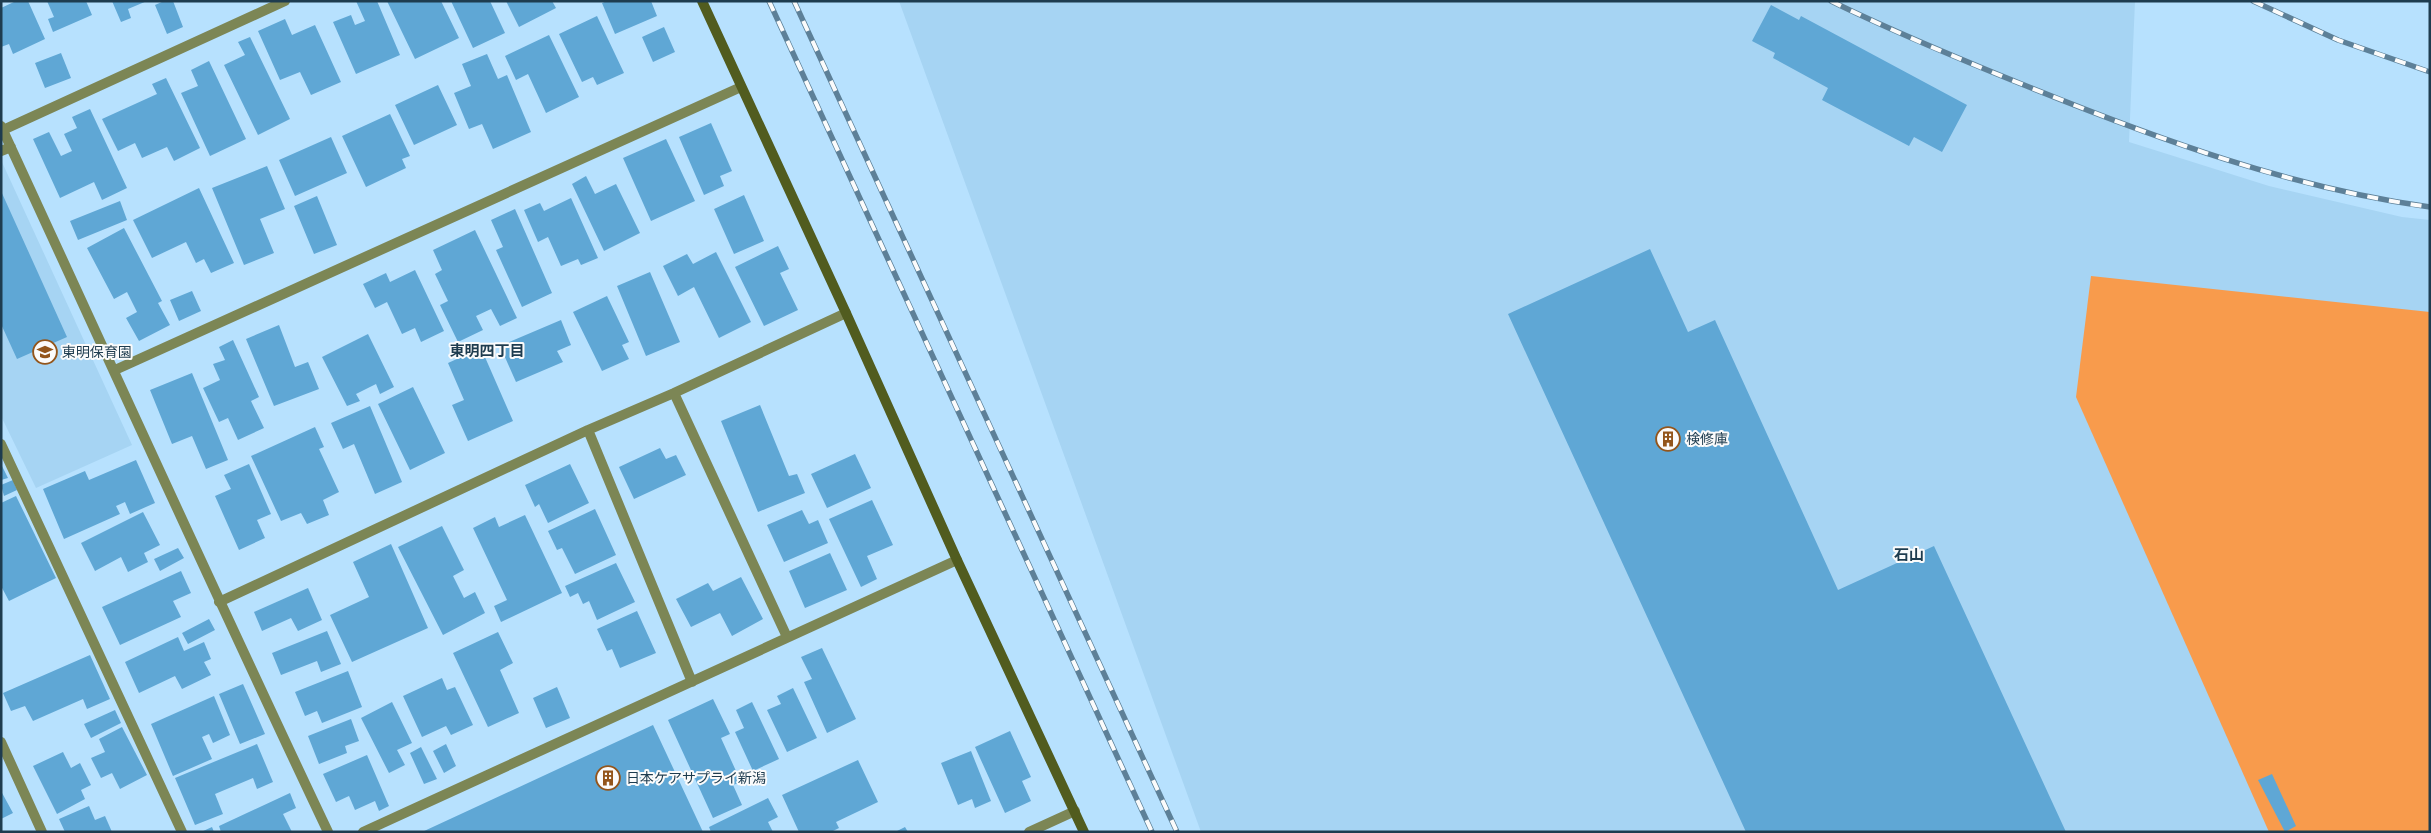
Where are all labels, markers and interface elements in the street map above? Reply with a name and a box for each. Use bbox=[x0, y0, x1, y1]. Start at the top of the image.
school or university icon: 東明保育園 bbox=[32, 339, 58, 365]
district label: 東明四丁目 bbox=[449, 342, 525, 359]
place label: 東明保育園 bbox=[62, 344, 132, 360]
building icon: 検修庫 bbox=[1655, 426, 1681, 452]
place label: 検修庫 bbox=[1686, 431, 1728, 447]
district label: 石山 bbox=[1894, 546, 1924, 563]
building icon: 日本ケアサプライ新潟 bbox=[595, 765, 621, 791]
place label: 日本ケアサプライ新潟 bbox=[626, 770, 766, 786]

